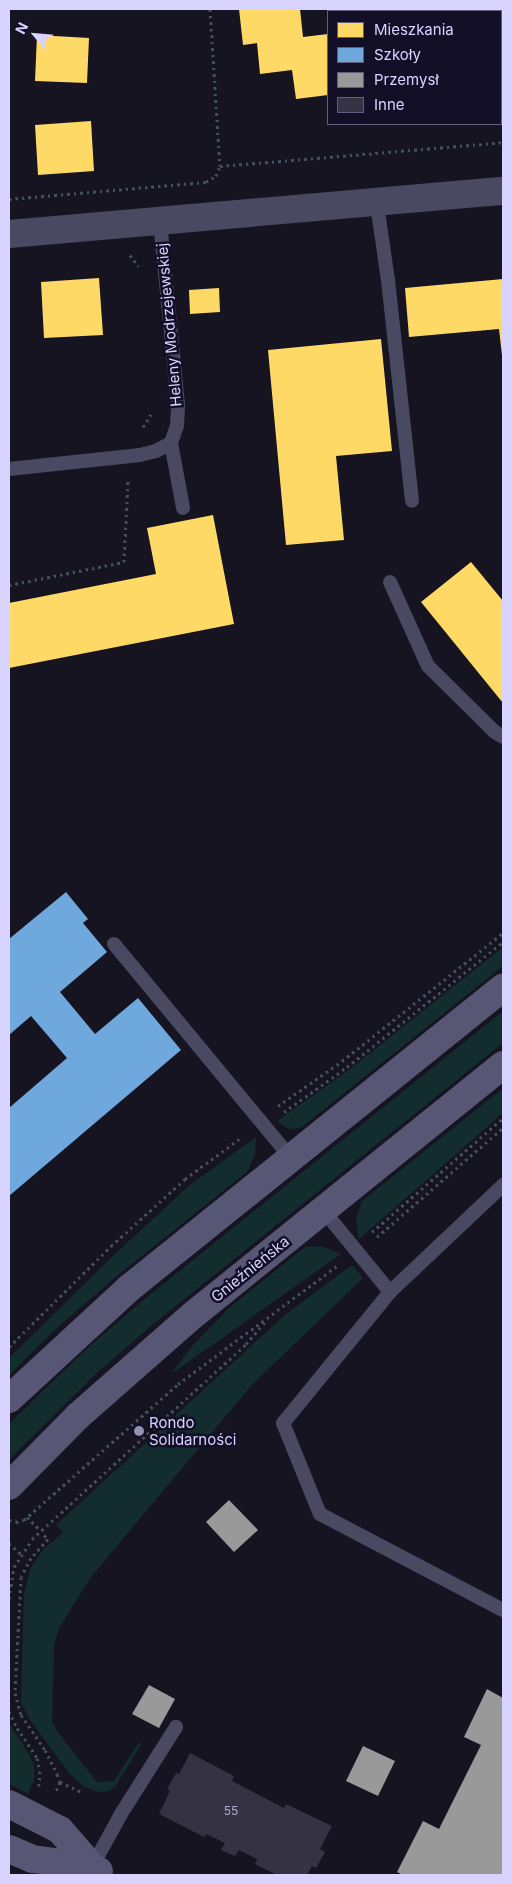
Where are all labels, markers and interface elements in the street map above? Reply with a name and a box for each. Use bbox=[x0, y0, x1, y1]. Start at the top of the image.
north arrow bbox=[10, 10, 60, 60]
legend bbox=[327, 10, 502, 125]
text: N bbox=[11, 19, 31, 37]
text: Mieszkania bbox=[374, 20, 454, 39]
text: Szkoły bbox=[374, 45, 421, 64]
text: Przemysł bbox=[374, 70, 439, 89]
text: Inne bbox=[374, 95, 405, 114]
street label: Heleny Modrzejewskiej bbox=[153, 242, 185, 408]
street label: Gnieźnieńska bbox=[207, 1232, 293, 1306]
place label: Rondo Solidarności bbox=[149, 1413, 236, 1448]
marker: Rondo Solidarności bbox=[133, 1425, 145, 1437]
house number: 55 bbox=[224, 1804, 238, 1818]

